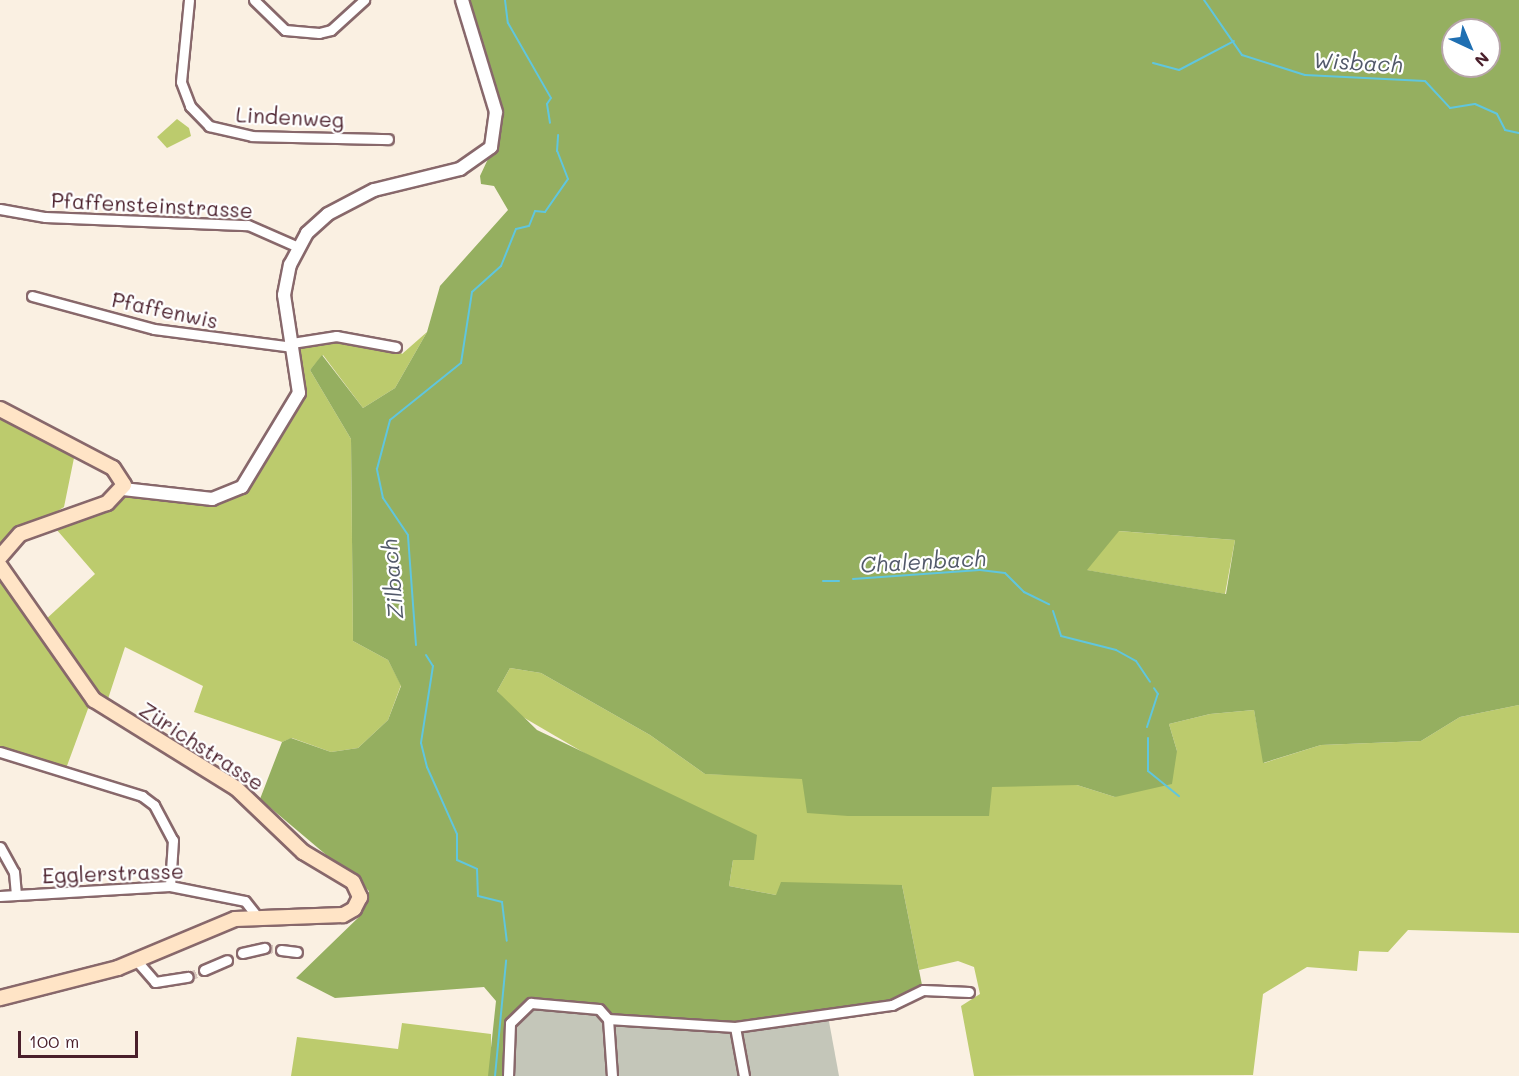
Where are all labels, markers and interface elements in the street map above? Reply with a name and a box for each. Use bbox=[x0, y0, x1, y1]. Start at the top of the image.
north arrow bbox=[1441, 18, 1501, 78]
water label: Wisbach bbox=[1312, 46, 1404, 78]
text: N bbox=[1471, 48, 1494, 72]
street label: Lindenweg bbox=[235, 102, 345, 132]
street label: Pfaffensteinstrasse bbox=[50, 187, 254, 223]
street label: Pfaffenwis bbox=[110, 286, 220, 334]
water label: Zilbach bbox=[375, 538, 409, 620]
water label: Chalenbach bbox=[859, 545, 987, 577]
street label: Zürichstrasse bbox=[135, 696, 269, 796]
street label: Egglerstrasse bbox=[42, 858, 184, 888]
scale bar bbox=[21, 1019, 141, 1057]
text: 100 m bbox=[29, 1029, 79, 1053]

